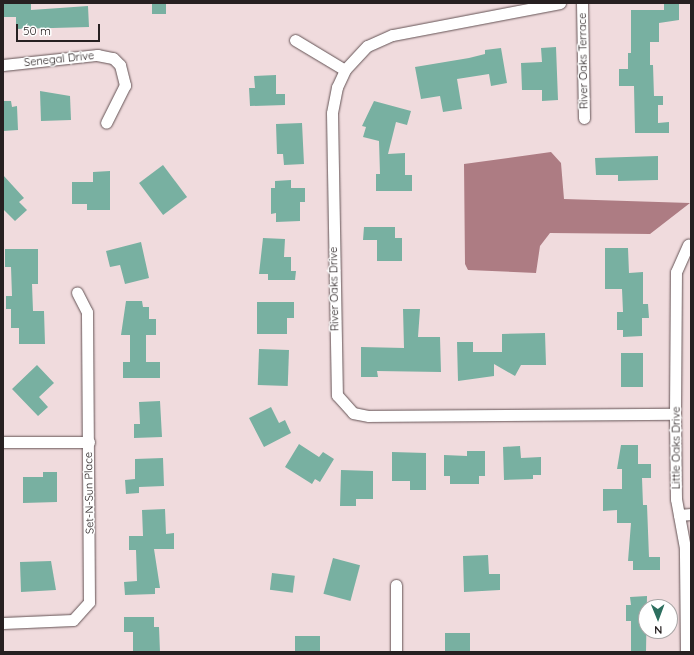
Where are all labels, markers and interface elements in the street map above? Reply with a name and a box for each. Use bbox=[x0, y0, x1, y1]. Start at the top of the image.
street label: River Oaks Terrace bbox=[576, 13, 590, 109]
scale bar bbox=[18, 16, 102, 42]
text: 50 m bbox=[23, 23, 51, 38]
street label: Senegal Drive bbox=[23, 49, 95, 69]
street label: River Oaks Drive bbox=[327, 247, 341, 331]
street label: Little Oaks Drive bbox=[669, 407, 683, 489]
street label: Set-N-Sun Place bbox=[82, 452, 96, 534]
north arrow bbox=[638, 599, 678, 639]
text: N bbox=[654, 623, 662, 637]

